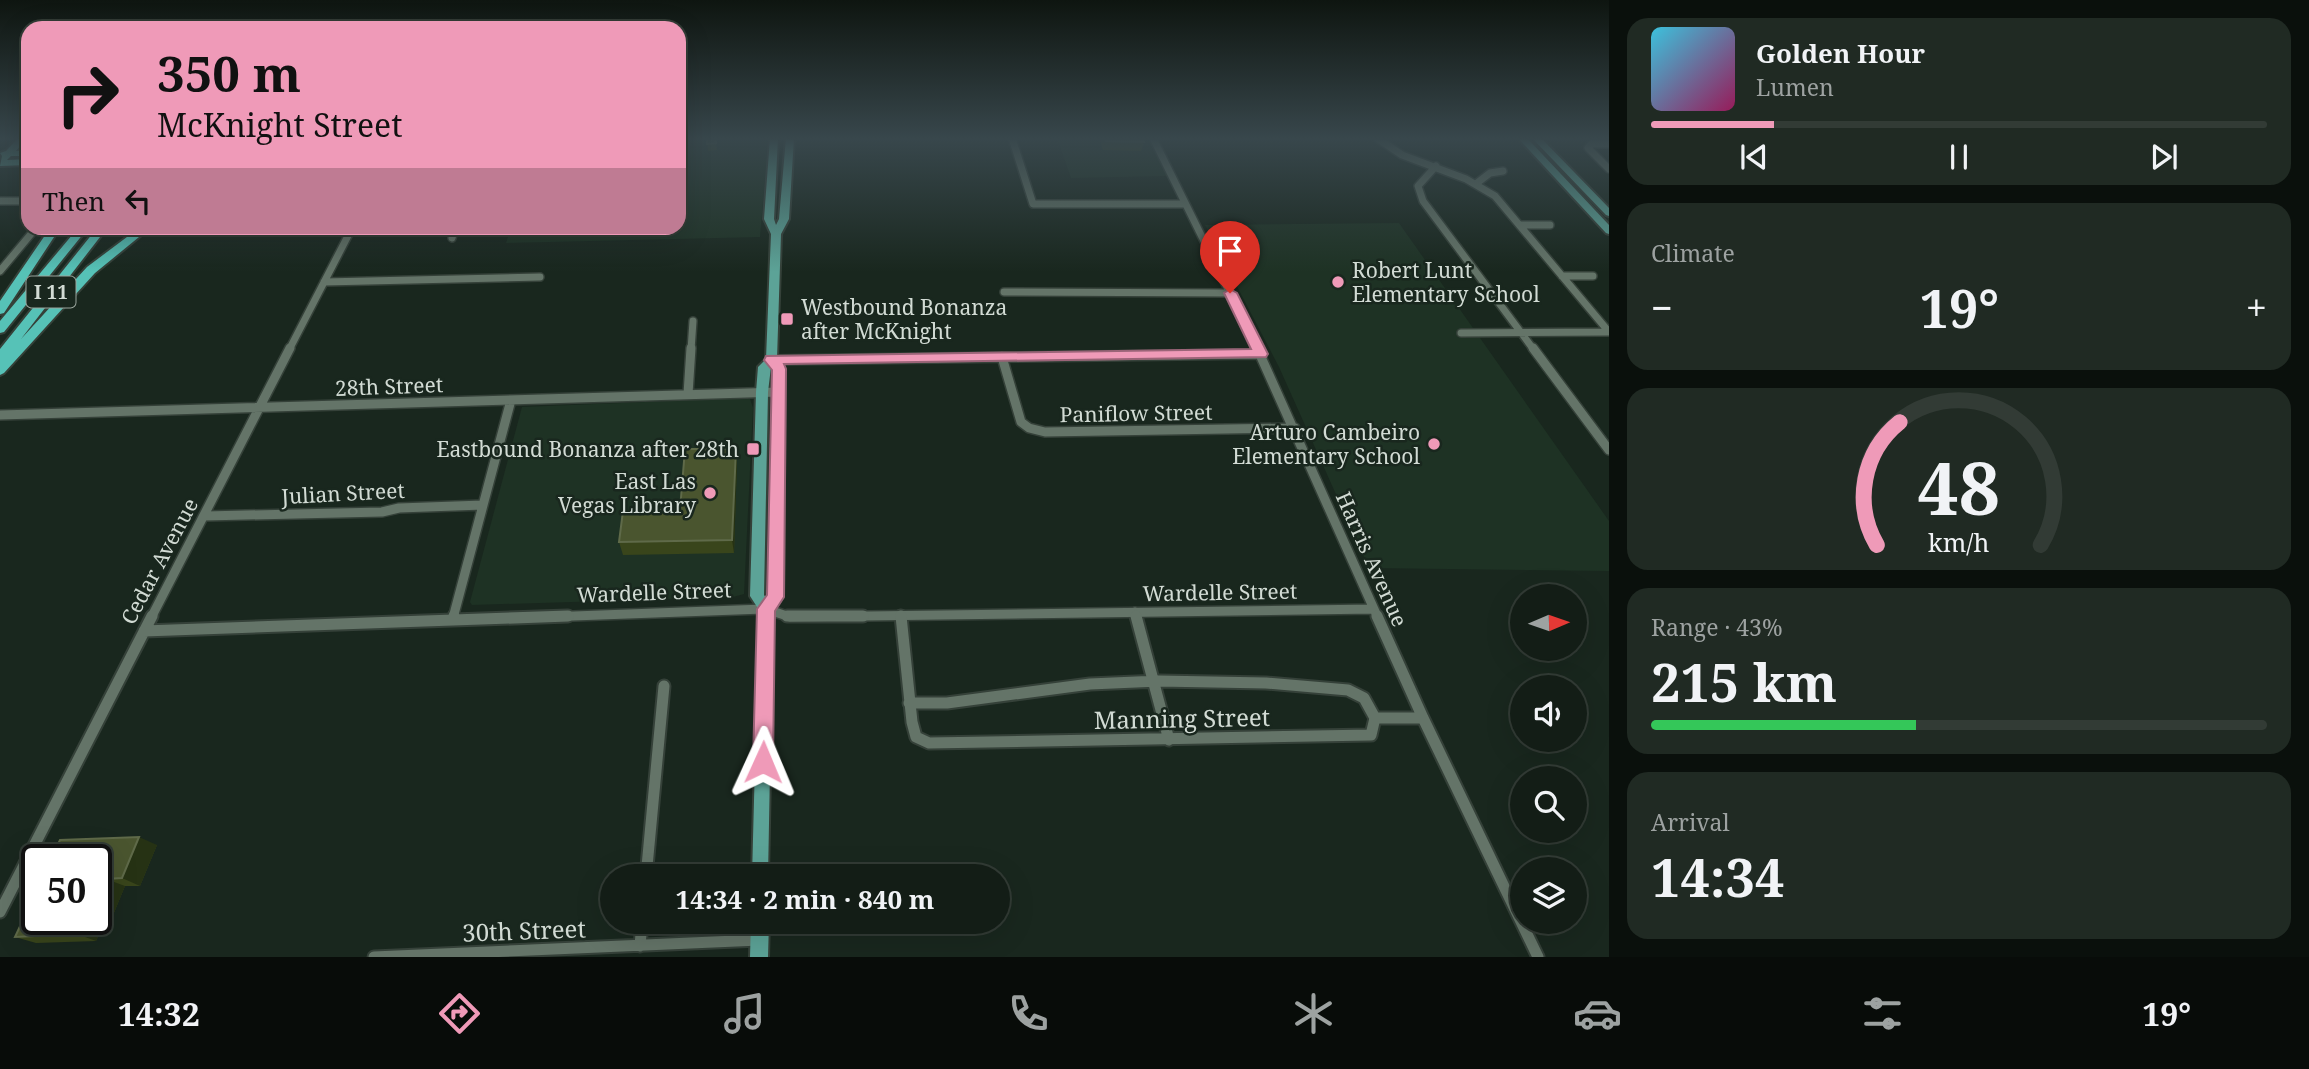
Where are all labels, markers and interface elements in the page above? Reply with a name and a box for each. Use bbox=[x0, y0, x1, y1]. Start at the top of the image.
text: Golden Hour bbox=[1756, 35, 1925, 71]
text: 350 m bbox=[157, 40, 301, 106]
icon: right bbox=[42, 49, 133, 140]
text: Lumen bbox=[1756, 71, 1834, 103]
text: McKnight Street bbox=[157, 103, 402, 146]
icon: previous bbox=[1735, 138, 1773, 176]
icon: pause bbox=[1940, 138, 1978, 176]
icon: next bbox=[2145, 138, 2183, 176]
icon: left bbox=[119, 182, 157, 220]
text: Then bbox=[42, 183, 105, 219]
pin bbox=[1200, 221, 1260, 293]
icon: arrive bbox=[1211, 232, 1249, 270]
text: Climate bbox=[1651, 237, 1735, 269]
place label: Robert Lunt Elementary School bbox=[1352, 256, 1540, 308]
text: 19° bbox=[1920, 272, 1999, 343]
marker: Robert Lunt Elementary School bbox=[1330, 274, 1346, 290]
road number: I 11 bbox=[26, 276, 76, 308]
text: − bbox=[1651, 281, 1673, 333]
text: + bbox=[2246, 281, 2267, 333]
place label: Westbound Bonanza after McKnight bbox=[801, 293, 1007, 345]
marker: Westbound Bonanza after McKnight bbox=[779, 311, 795, 327]
street label: 28th Street bbox=[334, 370, 444, 402]
street label: Paniflow Street bbox=[1059, 398, 1213, 428]
place label: Arturo Cambeiro Elementary School bbox=[1232, 418, 1420, 470]
place label: Eastbound Bonanza after 28th bbox=[436, 435, 739, 463]
marker: Arturo Cambeiro Elementary School bbox=[1426, 436, 1442, 452]
text: 48 bbox=[1918, 437, 2000, 536]
marker: Eastbound Bonanza after 28th bbox=[745, 441, 761, 457]
place label: East Las Vegas Library bbox=[558, 467, 696, 519]
street label: Julian Street bbox=[280, 476, 405, 510]
marker: East Las Vegas Library bbox=[702, 485, 718, 501]
street label: Harris Avenue bbox=[1330, 487, 1414, 631]
street label: Cedar Avenue bbox=[114, 493, 204, 629]
text: km/h bbox=[1928, 524, 1990, 558]
street label: Wardelle Street bbox=[576, 575, 732, 609]
street label: Wardelle Street bbox=[1142, 577, 1298, 607]
north arrow bbox=[1510, 584, 1587, 662]
map controls bbox=[1510, 584, 1587, 934]
text: Range · 43% bbox=[1651, 611, 1783, 643]
text: 215 km bbox=[1651, 646, 1837, 717]
button: sound bbox=[1510, 675, 1587, 752]
street label: Manning Street bbox=[1094, 700, 1270, 736]
position arrow bbox=[726, 725, 800, 799]
button: search bbox=[1510, 766, 1587, 843]
text: Arrival bbox=[1651, 806, 1730, 838]
text: 14:34 bbox=[1651, 841, 1784, 912]
speed limit sign: 50 bbox=[21, 844, 112, 935]
button: layers bbox=[1510, 857, 1587, 934]
text: 14:34 · 2 min · 840 m bbox=[675, 881, 935, 917]
street label: 30th Street bbox=[462, 911, 586, 949]
icon: directions bbox=[435, 989, 484, 1038]
icon: music bbox=[720, 989, 769, 1038]
icon: phone bbox=[1004, 989, 1053, 1038]
icon: climate bbox=[1289, 989, 1338, 1038]
icon: car bbox=[1573, 989, 1622, 1038]
icon: filters bbox=[1858, 989, 1907, 1038]
text: 14:32 bbox=[118, 992, 200, 1035]
text: 19° bbox=[2142, 992, 2191, 1035]

